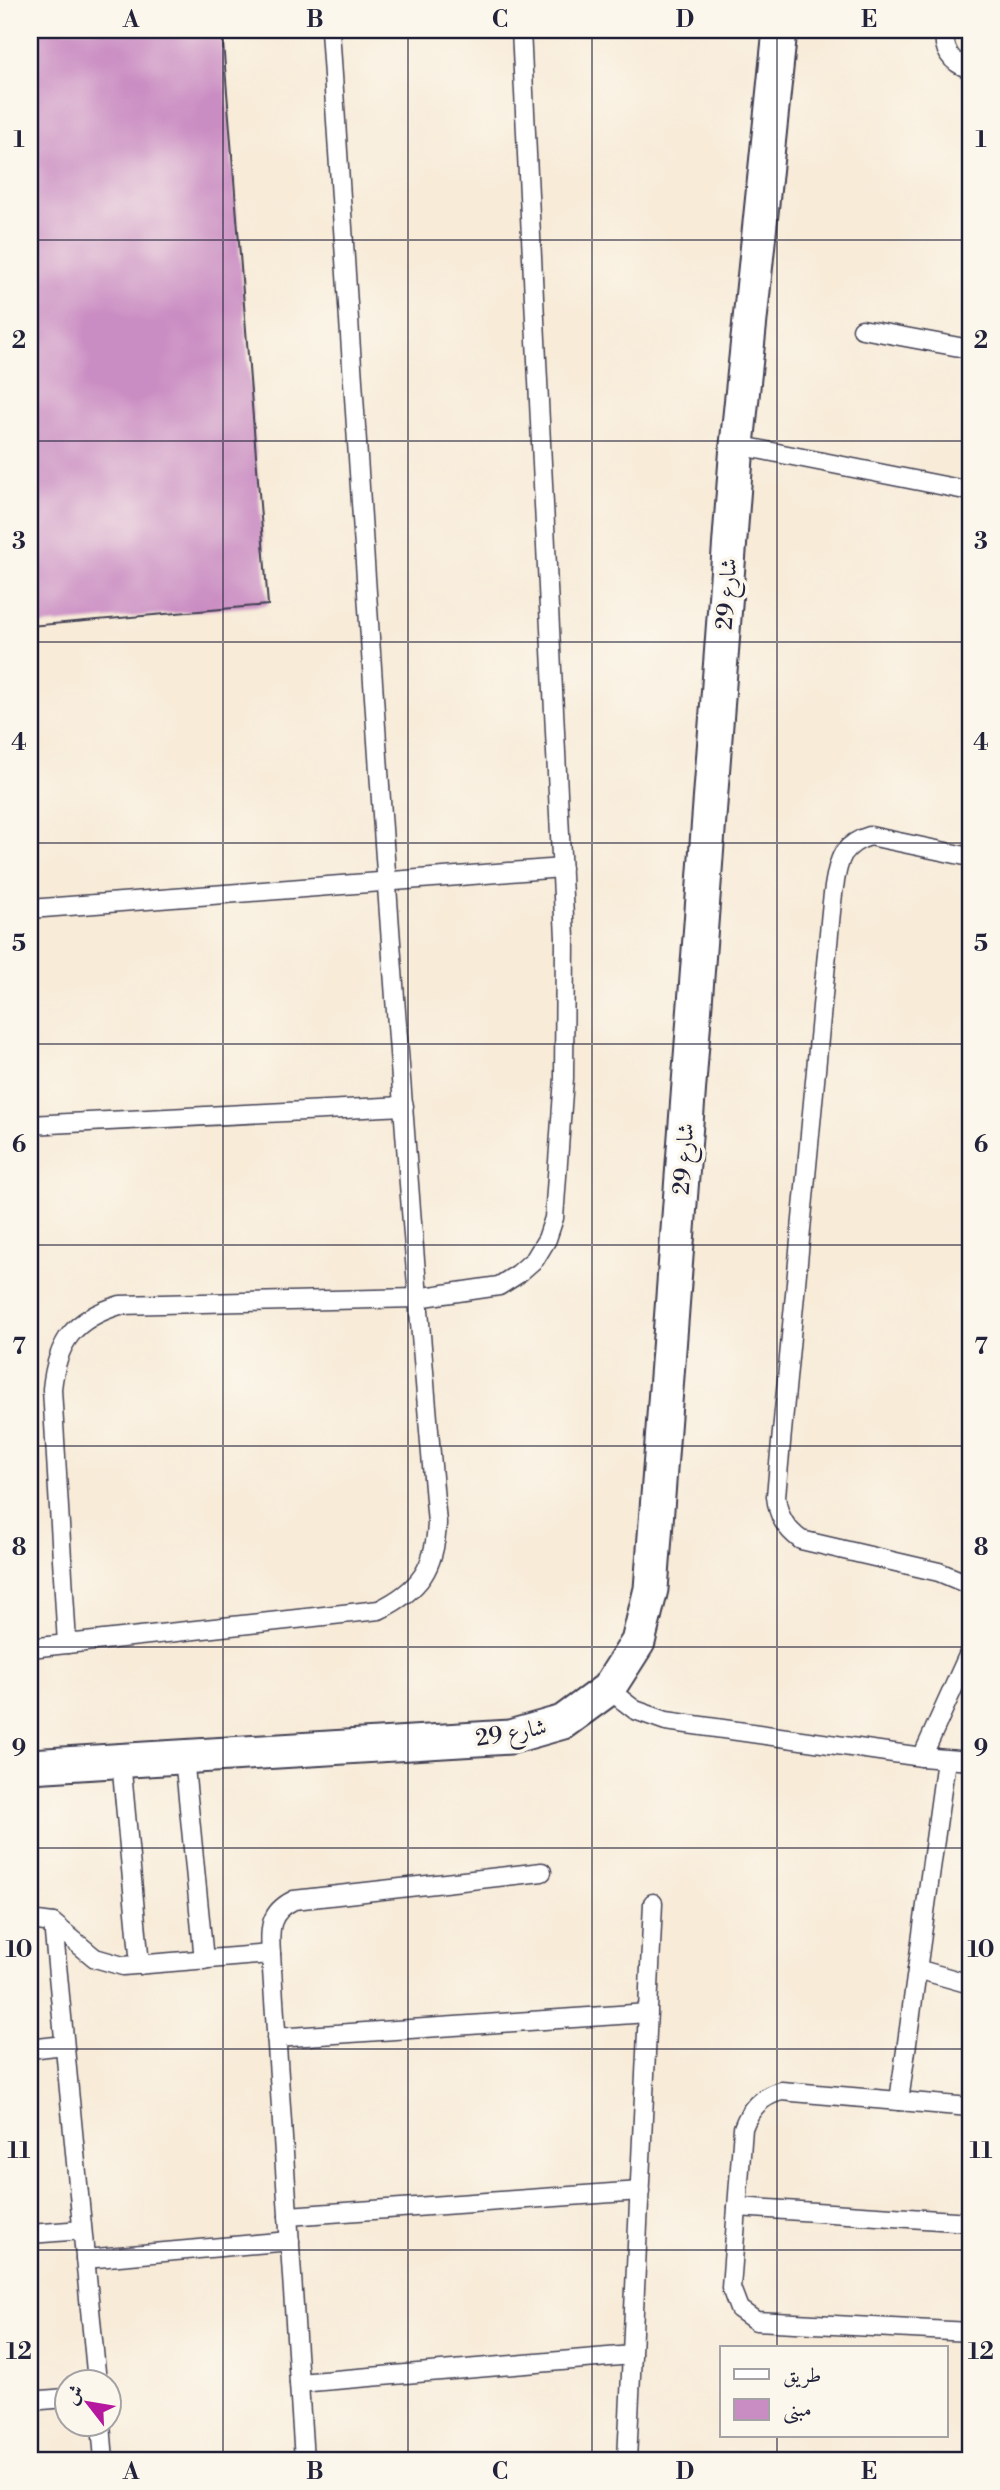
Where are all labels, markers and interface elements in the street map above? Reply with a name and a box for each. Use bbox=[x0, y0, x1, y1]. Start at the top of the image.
text: A bbox=[122, 6, 140, 34]
text: B bbox=[306, 6, 324, 34]
text: C bbox=[492, 6, 508, 34]
text: D bbox=[676, 6, 694, 34]
text: E bbox=[861, 6, 877, 34]
text: 1 bbox=[13, 126, 25, 154]
text: 1 bbox=[975, 126, 987, 154]
text: 2 bbox=[12, 327, 26, 355]
text: 2 bbox=[974, 327, 988, 355]
text: 3 bbox=[12, 528, 26, 556]
text: 3 bbox=[974, 528, 988, 556]
street label: شارع 29 bbox=[711, 557, 748, 631]
text: 4 bbox=[11, 729, 27, 757]
text: 4 bbox=[973, 729, 989, 757]
text: 5 bbox=[12, 930, 26, 958]
text: 5 bbox=[974, 930, 988, 958]
street label: شارع 29 bbox=[668, 1122, 705, 1196]
text: 6 bbox=[12, 1131, 26, 1159]
text: 6 bbox=[974, 1131, 988, 1159]
text: 7 bbox=[12, 1333, 26, 1361]
text: 7 bbox=[974, 1333, 988, 1361]
text: 8 bbox=[12, 1534, 26, 1562]
text: 8 bbox=[974, 1534, 988, 1562]
street label: شارع 29 bbox=[473, 1713, 550, 1758]
text: 9 bbox=[12, 1735, 26, 1763]
text: 9 bbox=[974, 1735, 988, 1763]
text: 10 bbox=[5, 1936, 33, 1964]
text: 10 bbox=[967, 1936, 995, 1964]
text: 11 bbox=[8, 2137, 30, 2165]
text: 11 bbox=[970, 2137, 992, 2165]
text: 12 bbox=[6, 2338, 32, 2366]
text: 12 bbox=[968, 2338, 994, 2366]
legend bbox=[720, 2346, 948, 2438]
text: طريق bbox=[783, 2363, 821, 2389]
north arrow bbox=[52, 2368, 122, 2438]
text: ش bbox=[59, 2380, 89, 2409]
text: مبنى bbox=[783, 2397, 812, 2424]
text: A bbox=[122, 2458, 140, 2486]
text: B bbox=[306, 2458, 324, 2486]
text: C bbox=[492, 2458, 508, 2486]
text: D bbox=[676, 2458, 694, 2486]
text: E bbox=[861, 2458, 877, 2486]

